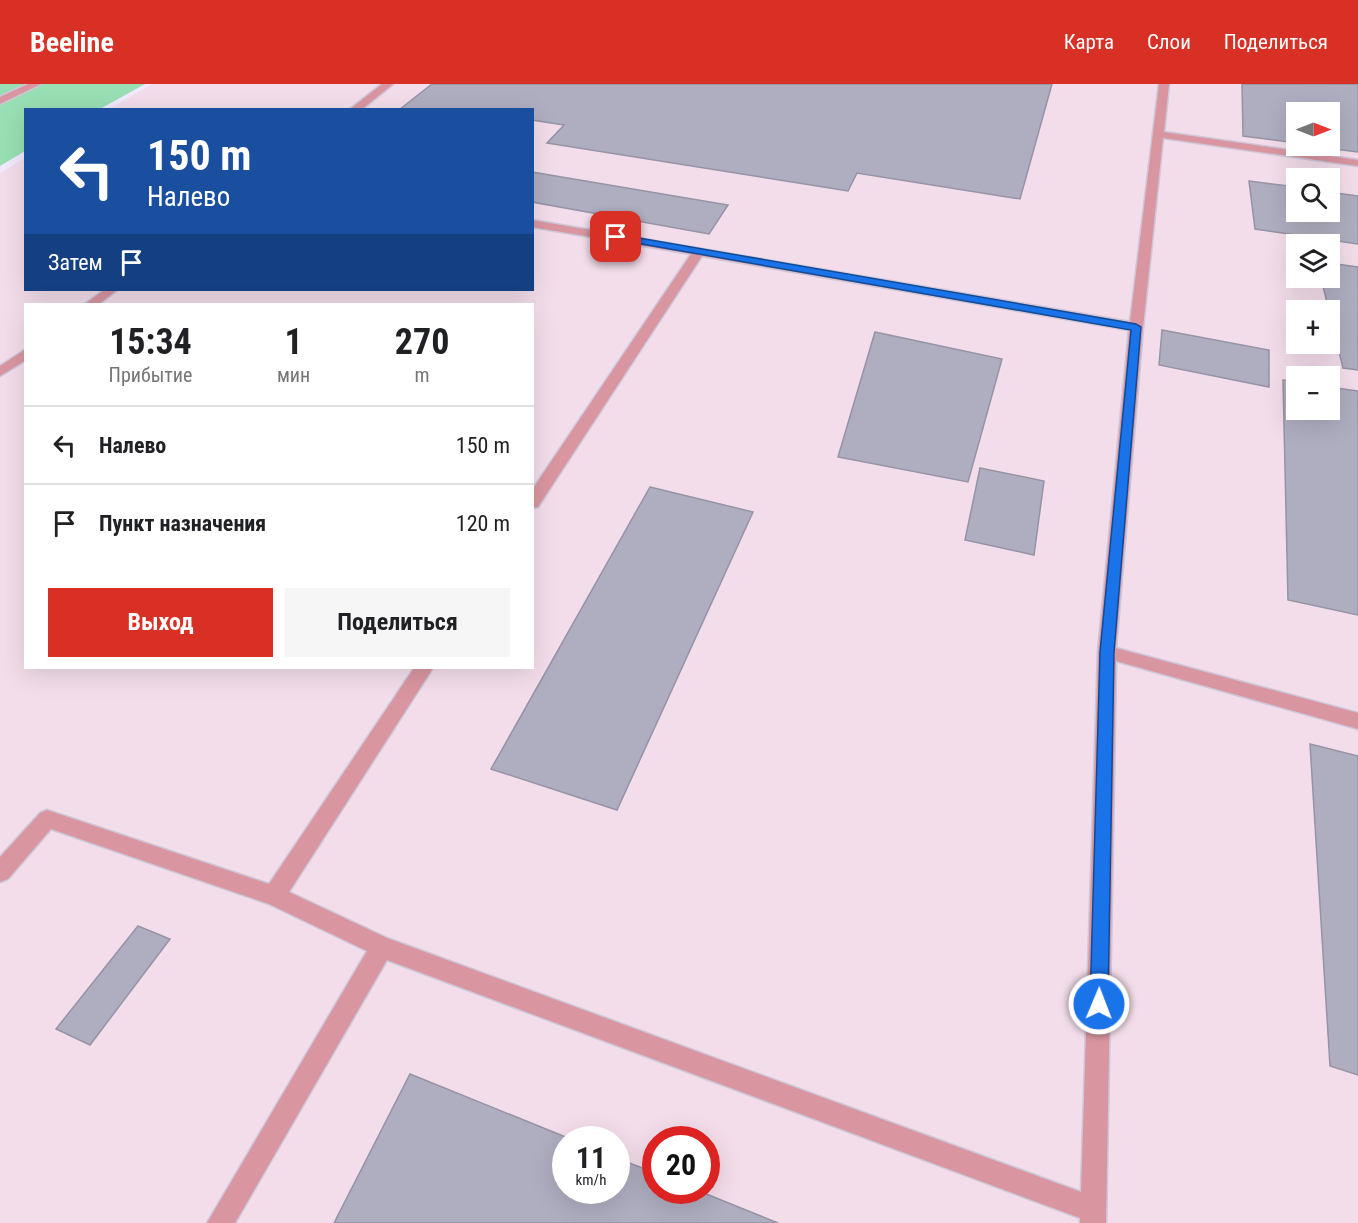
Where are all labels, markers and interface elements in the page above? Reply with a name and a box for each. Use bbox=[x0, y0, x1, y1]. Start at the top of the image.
text: Beeline bbox=[30, 26, 114, 59]
text: Карта bbox=[1064, 30, 1114, 54]
text: Слои bbox=[1147, 30, 1191, 54]
text: Поделиться bbox=[1224, 30, 1328, 54]
north arrow bbox=[1286, 102, 1340, 156]
map controls bbox=[1286, 102, 1340, 420]
text: 150 m bbox=[147, 131, 252, 180]
icon: left bbox=[48, 132, 126, 210]
button: search bbox=[1286, 168, 1340, 222]
text: Налево bbox=[147, 181, 230, 213]
pin bbox=[590, 211, 641, 262]
icon: arrive bbox=[599, 220, 632, 253]
button: layers bbox=[1286, 234, 1340, 288]
icon: arrive bbox=[115, 246, 148, 279]
text: Затем bbox=[48, 250, 103, 275]
button: + bbox=[1286, 300, 1340, 354]
text: 15:34 bbox=[109, 321, 192, 363]
text: 1 bbox=[284, 321, 303, 363]
text: 270 bbox=[395, 321, 449, 363]
text: Прибытие bbox=[109, 363, 192, 387]
text: мин bbox=[277, 363, 310, 387]
text: m bbox=[415, 363, 430, 387]
button: − bbox=[1286, 366, 1340, 420]
icon: left bbox=[48, 429, 81, 462]
text: Налево bbox=[99, 433, 166, 458]
text: 150 m bbox=[456, 433, 510, 458]
icon: arrive bbox=[48, 507, 81, 540]
text: Пункт назначения bbox=[99, 511, 266, 536]
text: 120 m bbox=[456, 511, 510, 536]
button: Выход bbox=[48, 588, 273, 657]
button: Поделиться bbox=[285, 588, 510, 657]
position arrow bbox=[1067, 972, 1131, 1036]
speed limit sign: 20 bbox=[642, 1126, 720, 1204]
text: 11 bbox=[576, 1140, 606, 1175]
text: km/h bbox=[576, 1171, 606, 1189]

